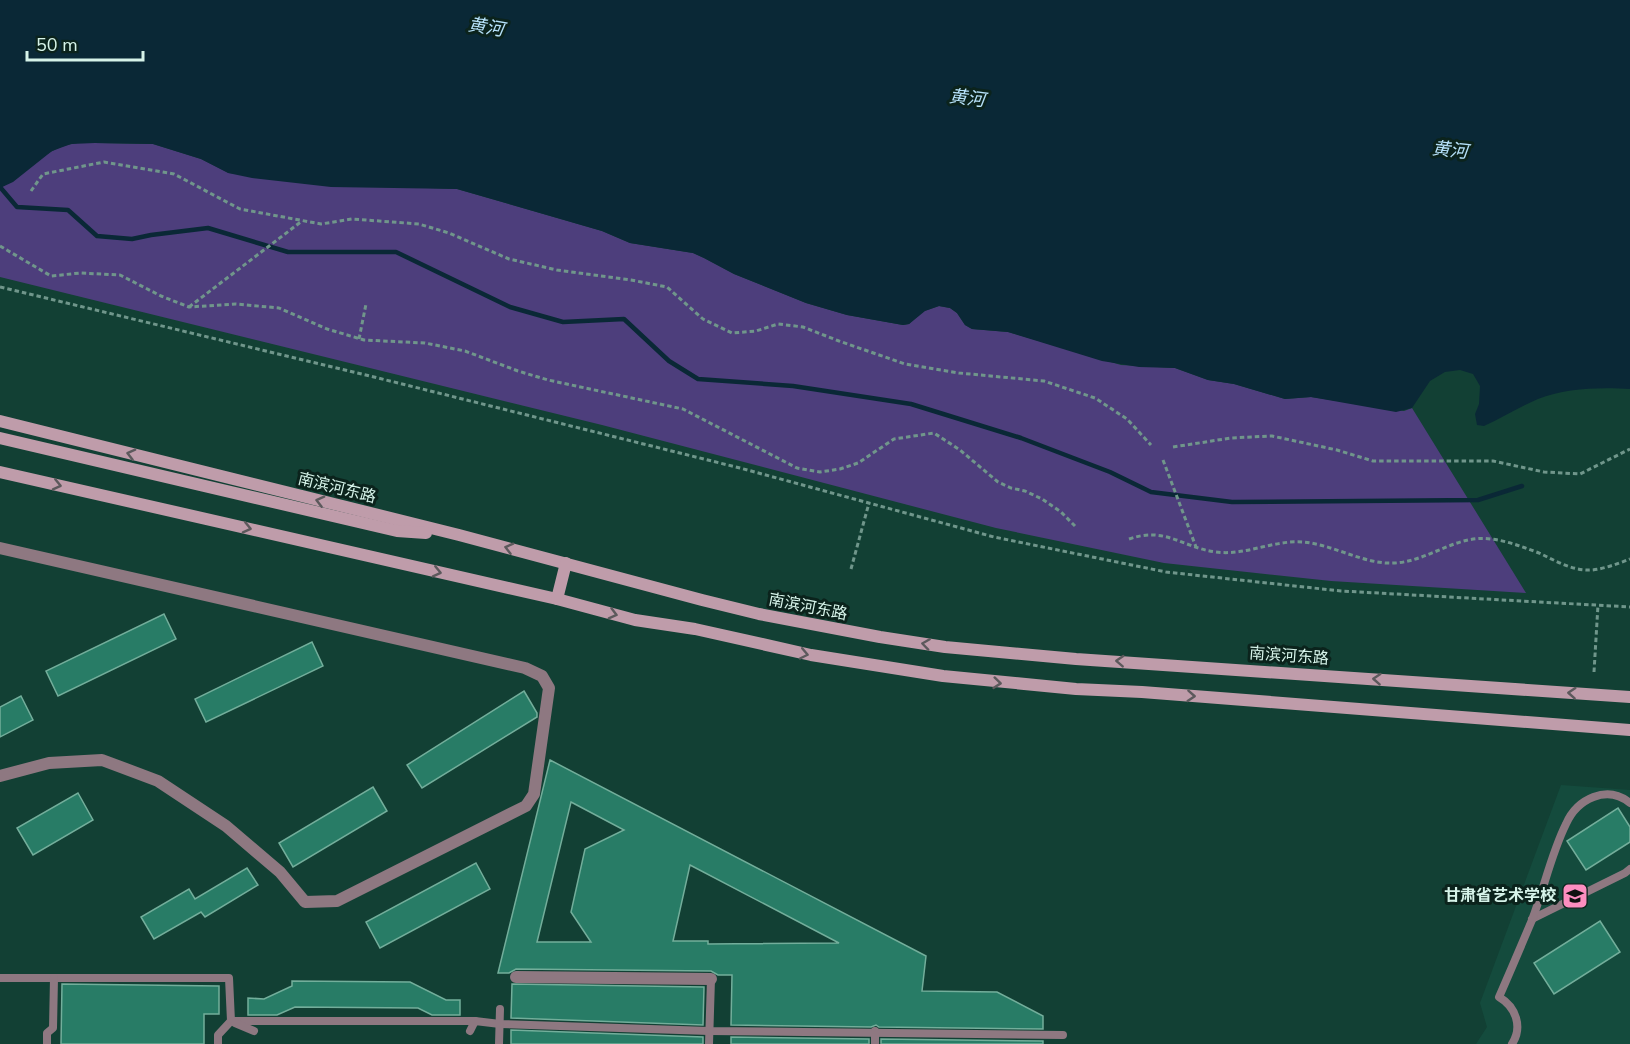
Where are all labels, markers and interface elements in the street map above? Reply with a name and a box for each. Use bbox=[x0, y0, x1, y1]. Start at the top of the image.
water label: 黄河 bbox=[466, 12, 509, 42]
scale bar bbox=[27, 24, 142, 62]
text: 50 m bbox=[36, 33, 78, 57]
water label: 黄河 bbox=[948, 84, 989, 112]
water label: 黄河 bbox=[1431, 136, 1472, 164]
one-way arrow bbox=[126, 448, 136, 461]
street label: 南滨河东路 bbox=[296, 468, 378, 508]
one-way arrow bbox=[52, 477, 62, 490]
one-way arrow bbox=[315, 495, 325, 508]
one-way arrow bbox=[242, 521, 252, 534]
one-way arrow bbox=[504, 543, 514, 556]
one-way arrow bbox=[432, 565, 442, 578]
street label: 南滨河东路 bbox=[767, 589, 849, 625]
one-way arrow bbox=[608, 607, 618, 620]
one-way arrow bbox=[921, 638, 930, 650]
street label: 南滨河东路 bbox=[1248, 642, 1330, 670]
one-way arrow bbox=[799, 647, 809, 660]
one-way arrow bbox=[1115, 655, 1124, 668]
one-way arrow bbox=[1373, 673, 1382, 686]
one-way arrow bbox=[992, 676, 1001, 688]
one-way arrow bbox=[1567, 687, 1576, 700]
one-way arrow bbox=[1187, 689, 1196, 702]
school or university icon: 甘肃省艺术学校 bbox=[1560, 881, 1590, 911]
place label: 甘肃省艺术学校 bbox=[1444, 885, 1557, 907]

